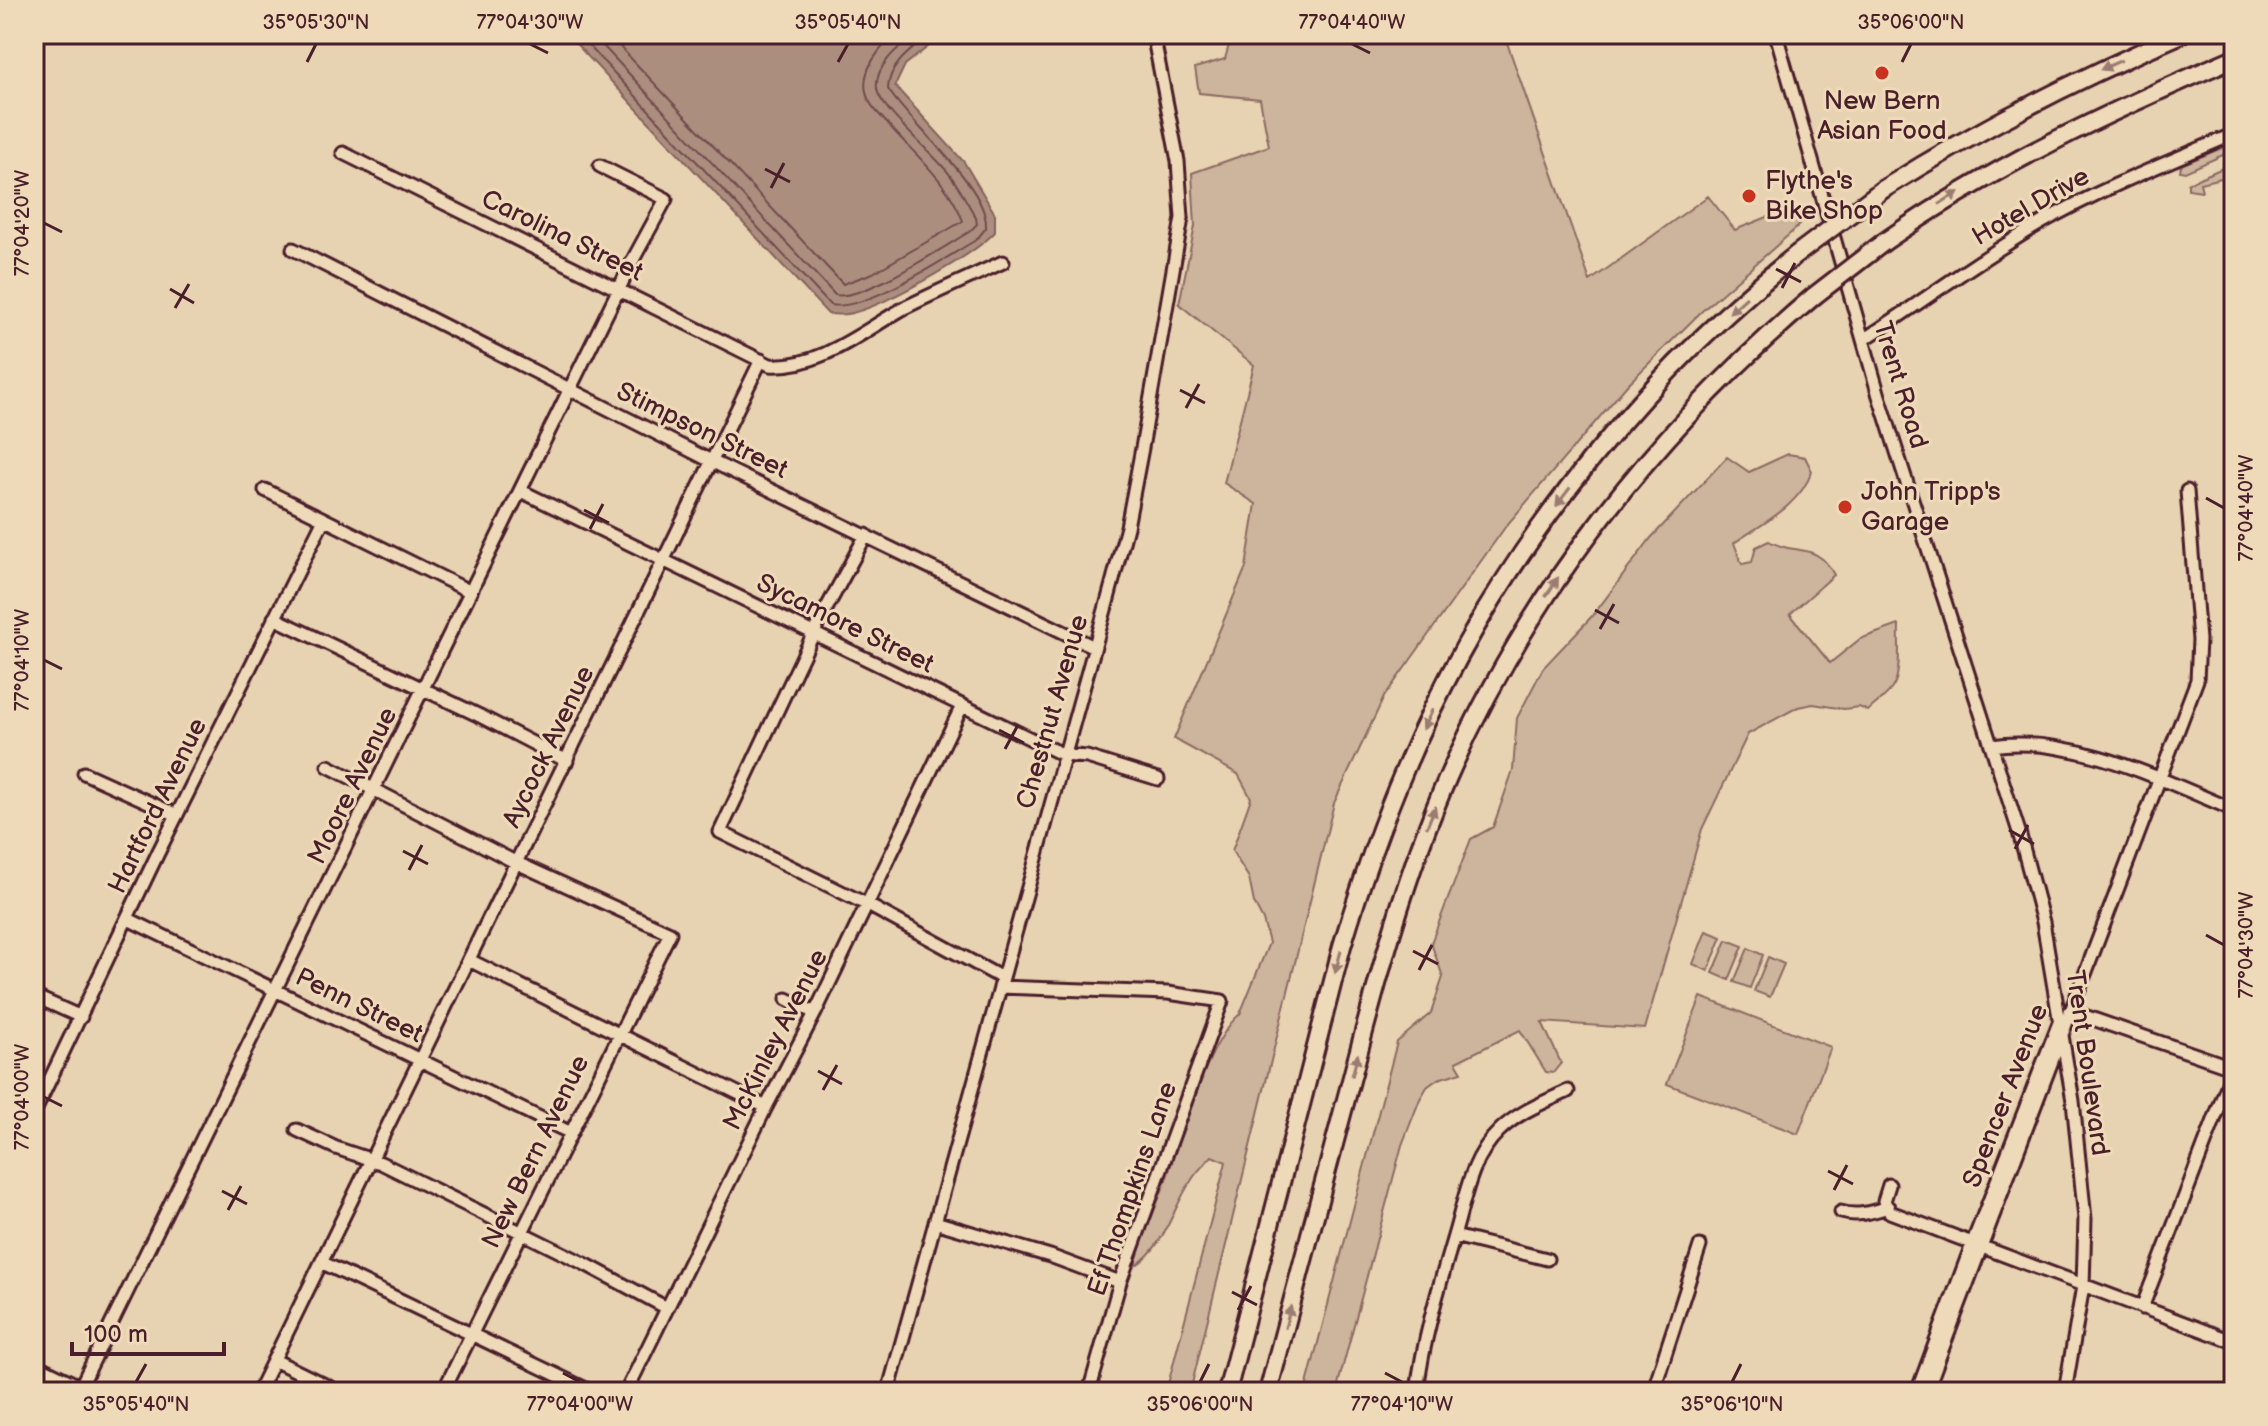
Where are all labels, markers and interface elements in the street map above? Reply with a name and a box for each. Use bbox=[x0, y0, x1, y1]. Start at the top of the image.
text: 35°05'30"N bbox=[263, 11, 369, 35]
text: 77°04'30"W bbox=[476, 11, 584, 35]
text: 35°05'40"N bbox=[795, 11, 901, 35]
text: 77°04'40"W bbox=[1299, 11, 1405, 35]
text: 35°06'00"N bbox=[1857, 11, 1965, 35]
one-way arrow bbox=[2099, 59, 2122, 72]
marker: New Bern Asian Food bbox=[1873, 64, 1891, 82]
place label: New Bern Asian Food bbox=[1817, 86, 1947, 147]
street label: Hotel Drive bbox=[1967, 161, 2095, 253]
place label: Flythe's Bike Shop bbox=[1765, 166, 1883, 227]
text: 77°04'20"W bbox=[11, 170, 35, 276]
street label: Carolina Street bbox=[476, 183, 648, 289]
marker: Flythe's Bike Shop bbox=[1740, 187, 1758, 205]
one-way arrow bbox=[1938, 192, 1960, 206]
one-way arrow bbox=[1728, 295, 1747, 313]
street label: Trent Road bbox=[1866, 318, 1934, 452]
street label: Stimpson Street bbox=[611, 376, 793, 486]
text: 77°04'40"W bbox=[2235, 455, 2259, 561]
place label: John Tripp's Garage bbox=[1861, 477, 2001, 538]
one-way arrow bbox=[1555, 486, 1571, 508]
marker: John Tripp's Garage bbox=[1836, 498, 1854, 516]
street label: Sycamore Street bbox=[751, 568, 939, 680]
one-way arrow bbox=[1544, 576, 1558, 598]
text: 77°04'10"W bbox=[11, 609, 35, 711]
street label: Chestnut Avenue bbox=[1010, 611, 1096, 813]
street label: Aycock Avenue bbox=[496, 661, 602, 833]
street label: Moore Avenue bbox=[302, 703, 404, 869]
one-way arrow bbox=[1421, 707, 1435, 730]
street label: Hartford Avenue bbox=[102, 713, 214, 899]
one-way arrow bbox=[1425, 805, 1438, 829]
text: 77°04'30"W bbox=[2235, 891, 2259, 999]
street label: McKinley Avenue bbox=[717, 944, 835, 1136]
one-way arrow bbox=[1332, 950, 1344, 975]
street label: Penn Street bbox=[290, 962, 428, 1050]
street label: Trent Boulevard bbox=[2059, 968, 2115, 1158]
street label: Spencer Avenue bbox=[1957, 1000, 2055, 1192]
text: 77°04'00"W bbox=[11, 1044, 35, 1150]
street label: New Bern Avenue bbox=[476, 1050, 596, 1254]
one-way arrow bbox=[1349, 1053, 1361, 1078]
street label: Ef Thompkins Lane bbox=[1082, 1078, 1184, 1300]
one-way arrow bbox=[1283, 1304, 1295, 1329]
scale bar bbox=[72, 1306, 224, 1356]
text: 100 m bbox=[84, 1320, 148, 1349]
text: 35°05'40"N bbox=[83, 1393, 189, 1417]
text: 77°04'00"W bbox=[527, 1393, 633, 1417]
text: 35°06'00"N bbox=[1146, 1393, 1254, 1417]
text: 77°04'10"W bbox=[1351, 1393, 1453, 1417]
text: 35°06'10"N bbox=[1680, 1393, 1784, 1417]

